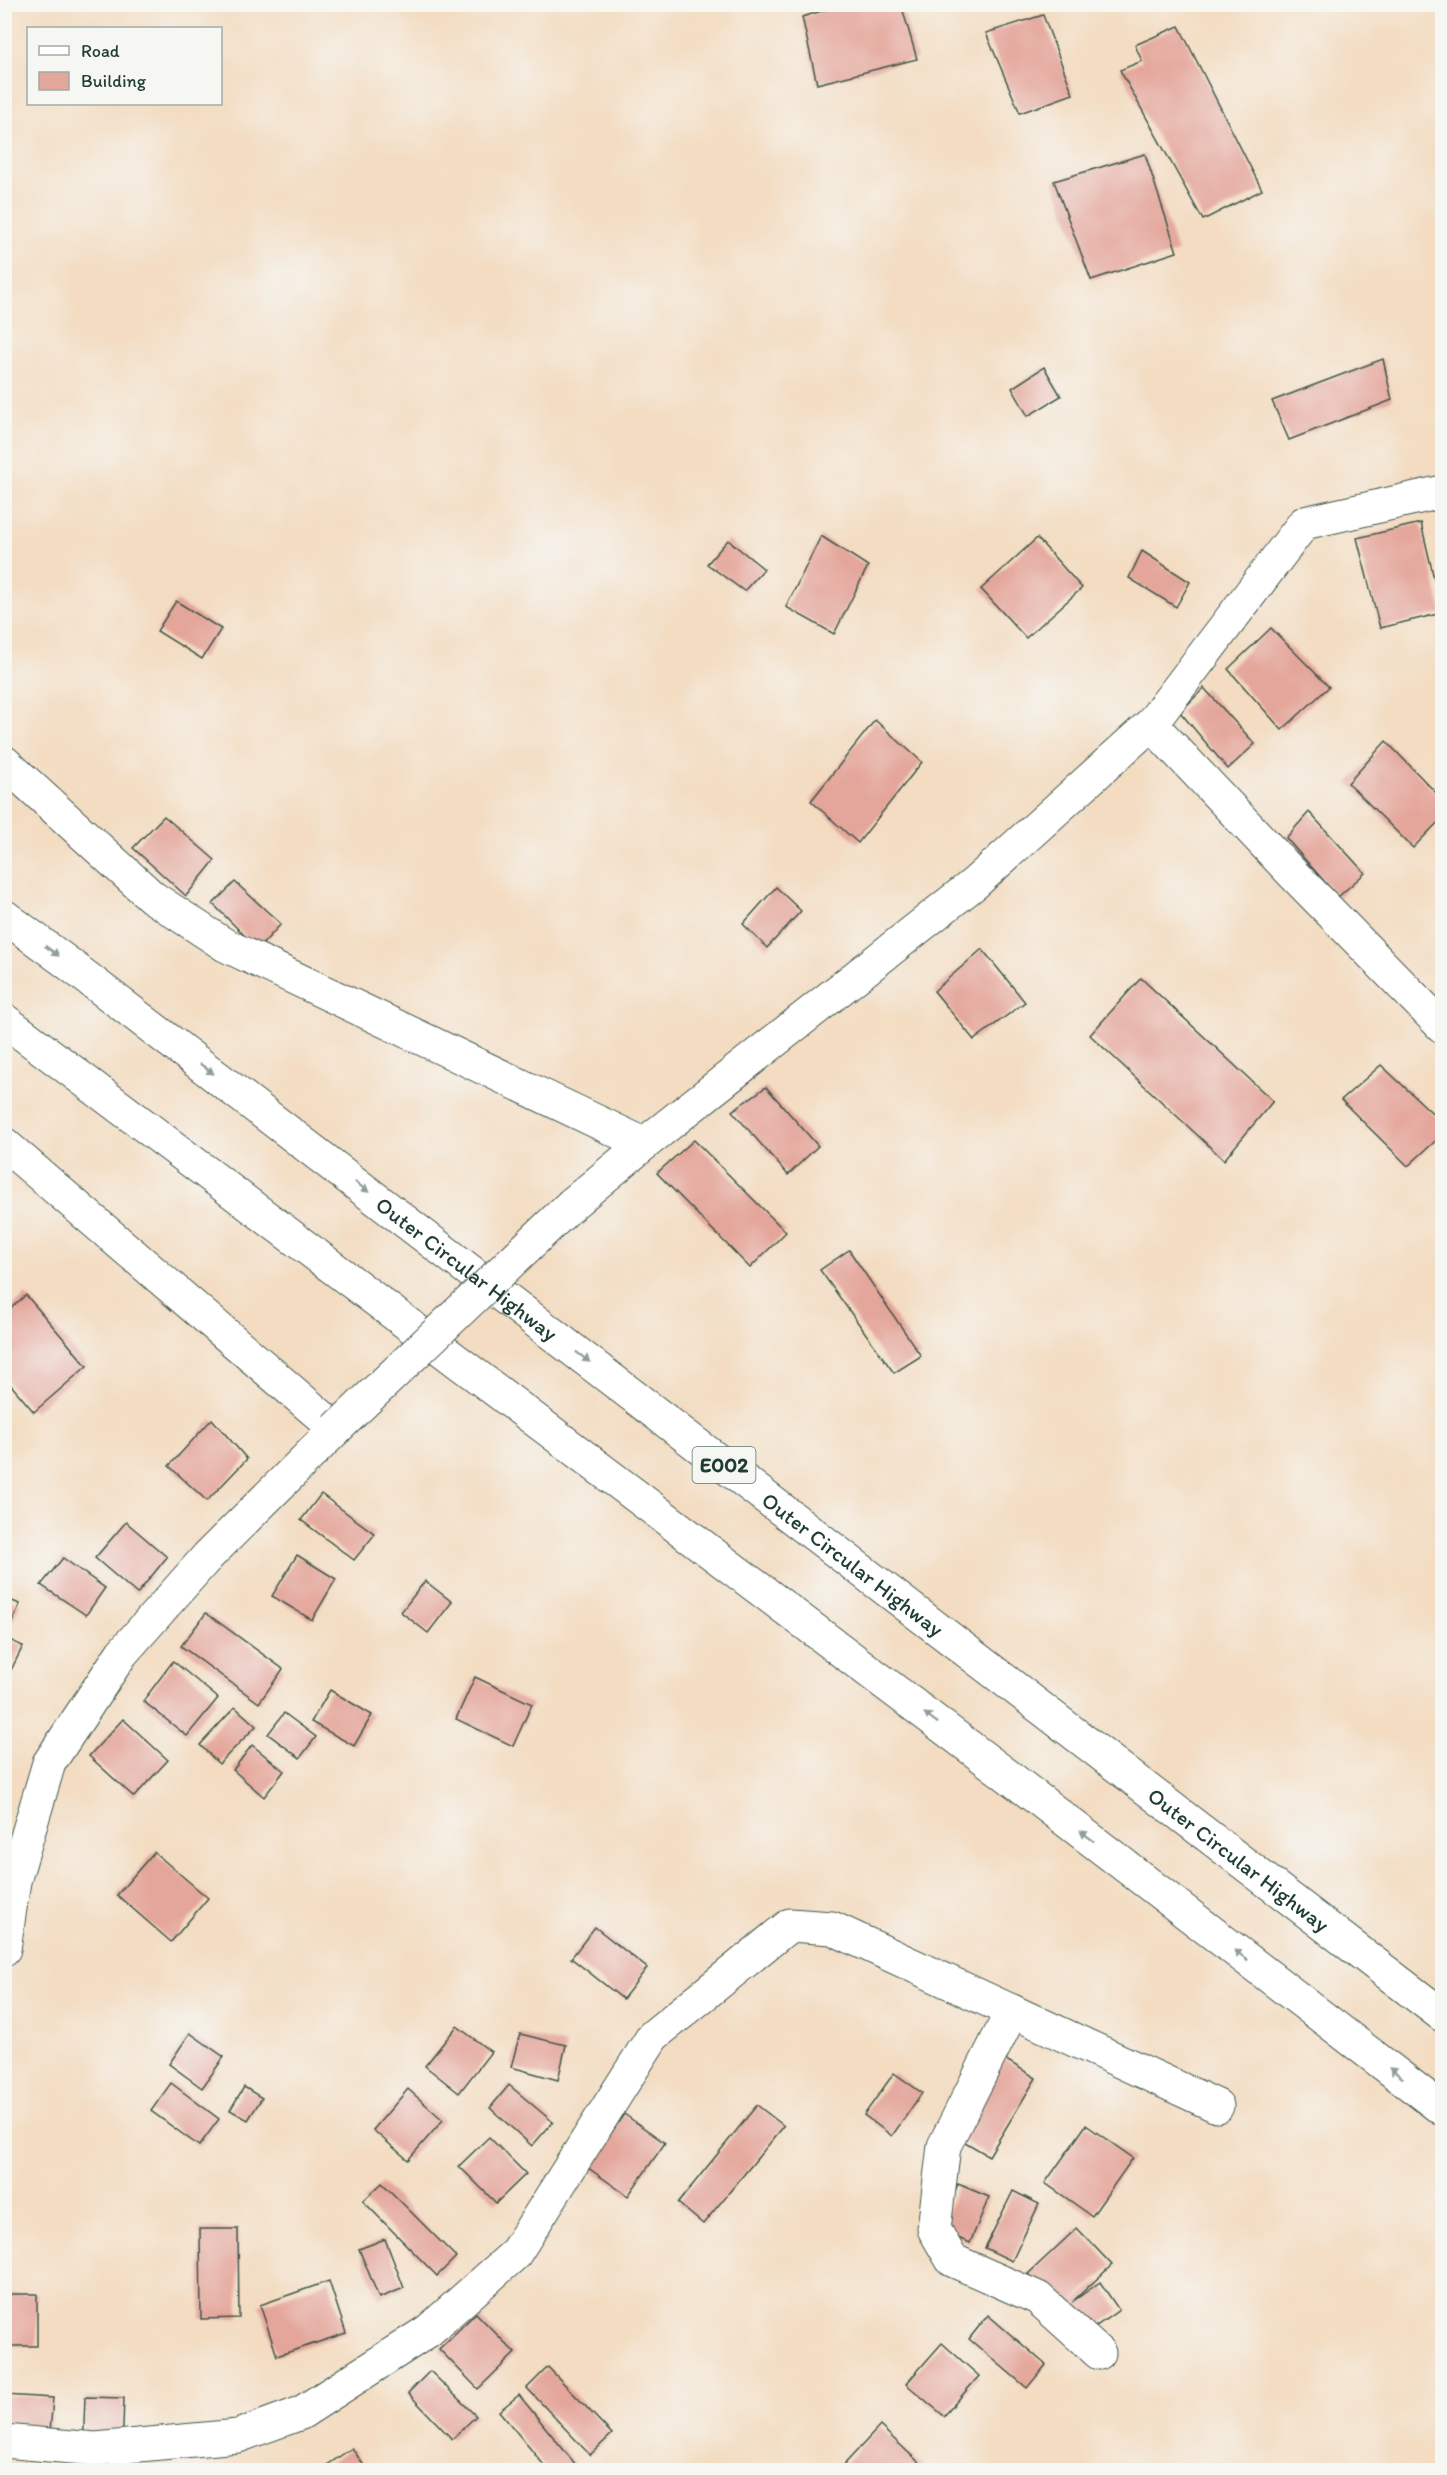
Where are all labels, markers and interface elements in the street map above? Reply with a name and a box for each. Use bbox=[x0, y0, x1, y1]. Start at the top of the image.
legend bbox=[27, 27, 222, 105]
text: Road bbox=[81, 40, 120, 62]
text: Building bbox=[81, 70, 147, 92]
one-way arrow bbox=[43, 945, 59, 957]
one-way arrow bbox=[199, 1062, 215, 1075]
one-way arrow bbox=[354, 1181, 369, 1193]
street label: Outer Circular Highway bbox=[370, 1191, 563, 1348]
one-way arrow bbox=[575, 1351, 591, 1363]
road number: E002 bbox=[692, 1447, 756, 1483]
street label: Outer Circular Highway bbox=[756, 1486, 949, 1643]
one-way arrow bbox=[924, 1712, 940, 1724]
street label: Outer Circular Highway bbox=[1142, 1782, 1335, 1938]
one-way arrow bbox=[1079, 1830, 1095, 1842]
one-way arrow bbox=[1234, 1949, 1249, 1961]
one-way arrow bbox=[1388, 2067, 1404, 2080]

